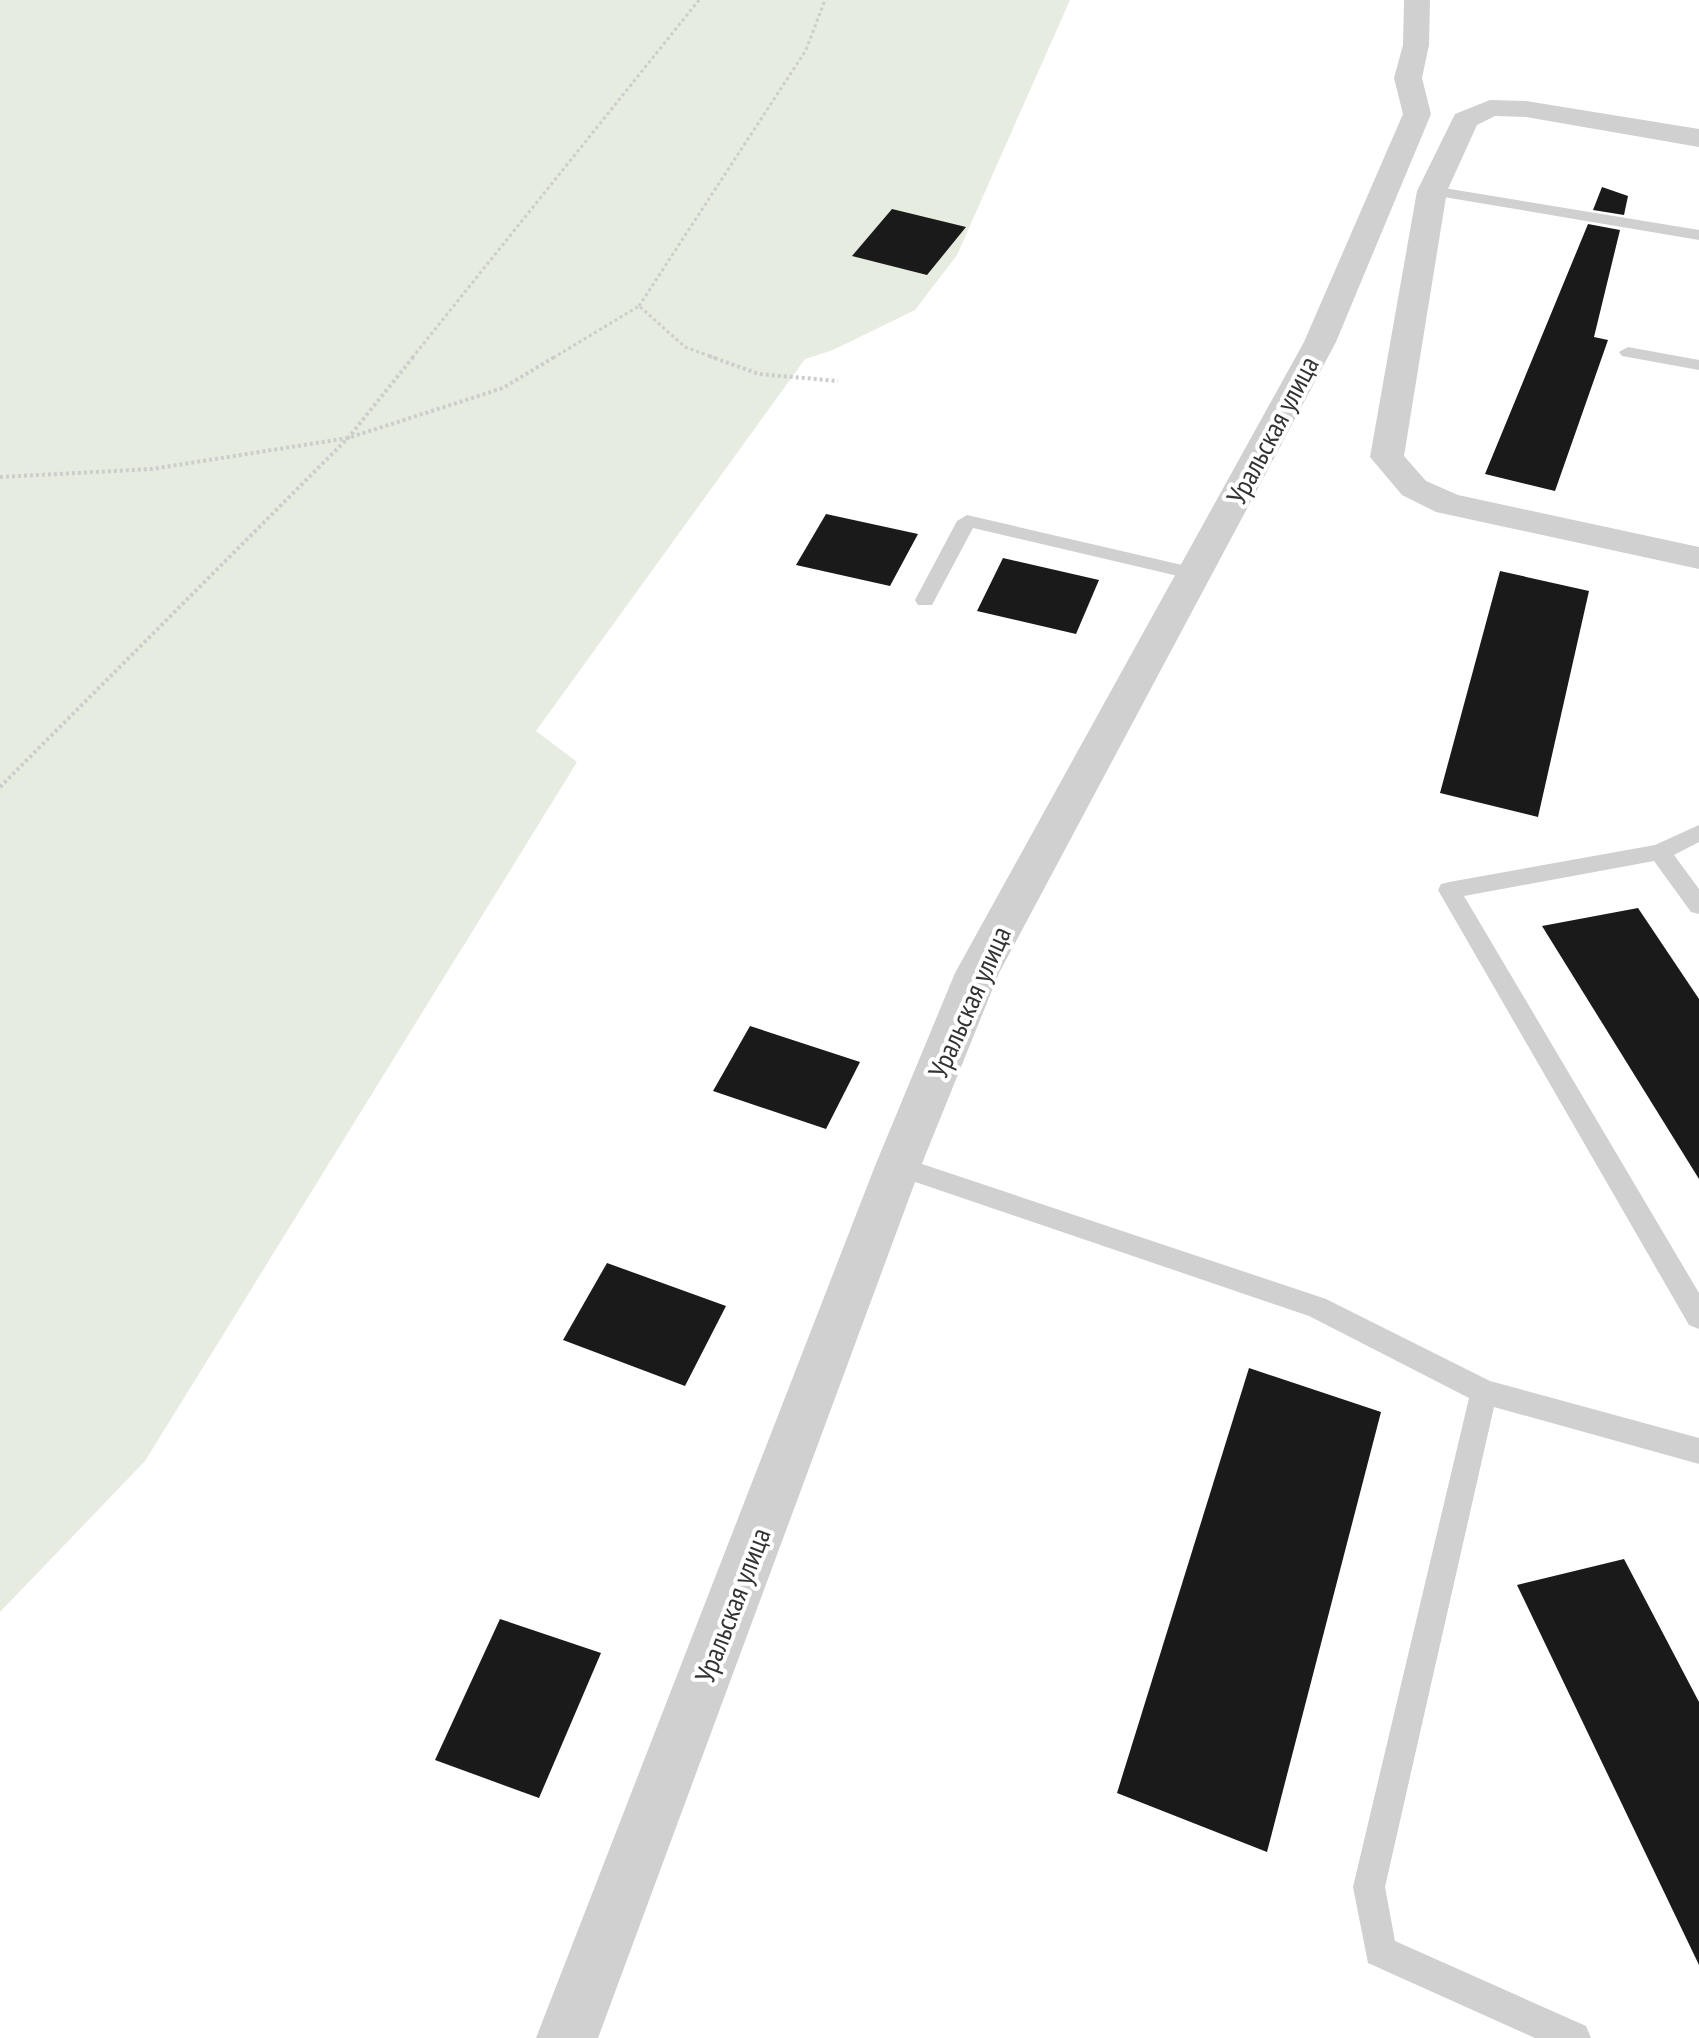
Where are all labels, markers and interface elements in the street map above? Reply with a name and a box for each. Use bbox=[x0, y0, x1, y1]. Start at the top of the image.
street label: Уральская улица bbox=[1218, 350, 1326, 510]
street label: Уральская улица bbox=[919, 920, 1019, 1084]
street label: Уральская улица bbox=[686, 1522, 778, 1688]

